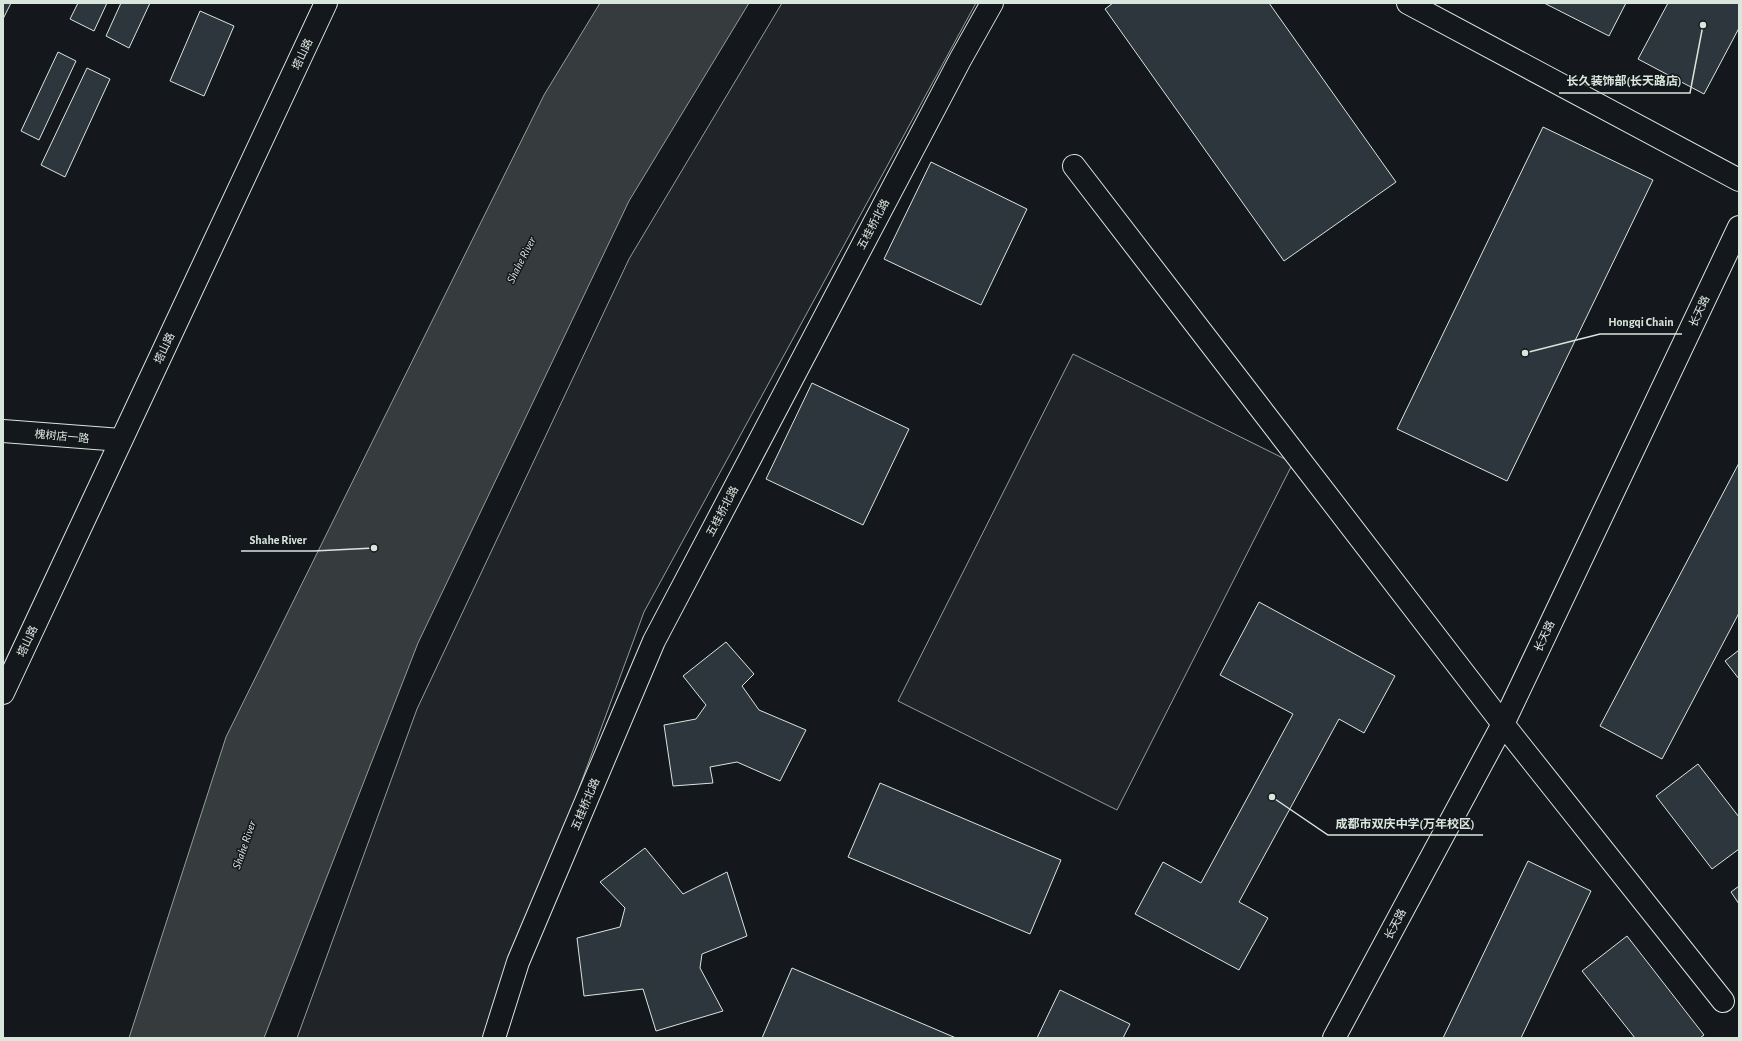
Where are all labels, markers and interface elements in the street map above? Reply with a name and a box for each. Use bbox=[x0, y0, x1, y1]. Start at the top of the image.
street label: 塔山路 bbox=[290, 37, 314, 71]
callout: 长久装饰部(长天路店) bbox=[1559, 69, 1690, 93]
text: 长久装饰部(长天路店) bbox=[1566, 74, 1682, 88]
street label: 五桂桥北路 bbox=[855, 197, 891, 251]
water label: Shahe River bbox=[504, 234, 538, 285]
street label: 长天路 bbox=[1687, 294, 1711, 328]
callout: Hongqi Chain bbox=[1600, 310, 1682, 334]
text: Hongqi Chain bbox=[1608, 316, 1674, 328]
street label: 塔山路 bbox=[152, 331, 176, 365]
street label: 槐树店一路 bbox=[34, 428, 90, 444]
street label: 五桂桥北路 bbox=[704, 484, 740, 538]
callout: Shahe River bbox=[241, 527, 314, 551]
text: Shahe River bbox=[249, 534, 307, 546]
street label: 长天路 bbox=[1532, 619, 1556, 653]
street label: 塔山路 bbox=[15, 624, 39, 658]
street label: 五桂桥北路 bbox=[569, 776, 601, 832]
callout: 成都市双庆中学(万年校区) bbox=[1328, 811, 1483, 835]
text: 成都市双庆中学(万年校区) bbox=[1335, 817, 1475, 831]
water label: Shahe River bbox=[230, 818, 258, 871]
street label: 长天路 bbox=[1382, 907, 1408, 941]

